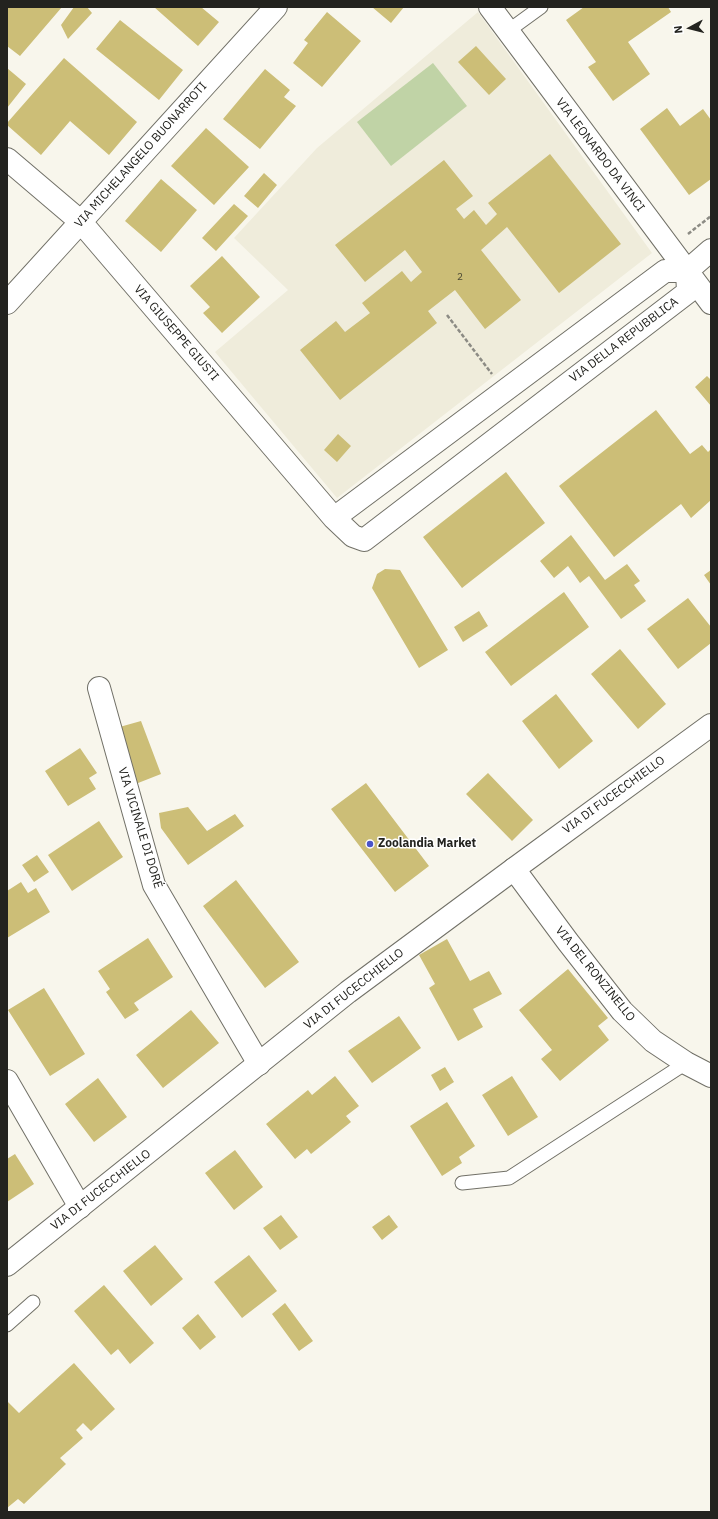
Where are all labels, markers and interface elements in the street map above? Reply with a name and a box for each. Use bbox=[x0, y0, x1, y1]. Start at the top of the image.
north arrow bbox=[670, 8, 710, 48]
text: N bbox=[671, 25, 686, 34]
street label: VIA MICHELANGELO BUONARROTI bbox=[72, 79, 210, 231]
street label: VIA LEONARDO DA VINCI bbox=[553, 95, 647, 215]
house number: 2 bbox=[457, 271, 463, 283]
street label: VIA GIUSEPPE GIUSTI bbox=[131, 282, 221, 384]
street label: VIA DELLA REPUBBLICA bbox=[567, 294, 681, 386]
street label: VIA DI FUCECCHIELLO bbox=[560, 753, 668, 837]
street label: VIA VICINALE DI DORÉ bbox=[115, 766, 165, 890]
place label: Zoolandia Market bbox=[378, 837, 476, 851]
marker: Zoolandia Market bbox=[365, 839, 375, 849]
street label: VIA DEL RONZINELLO bbox=[552, 923, 638, 1025]
street label: VIA DI FUCECCHIELLO bbox=[301, 946, 407, 1032]
street label: VIA DI FUCECCHIELLO bbox=[48, 1147, 154, 1233]

